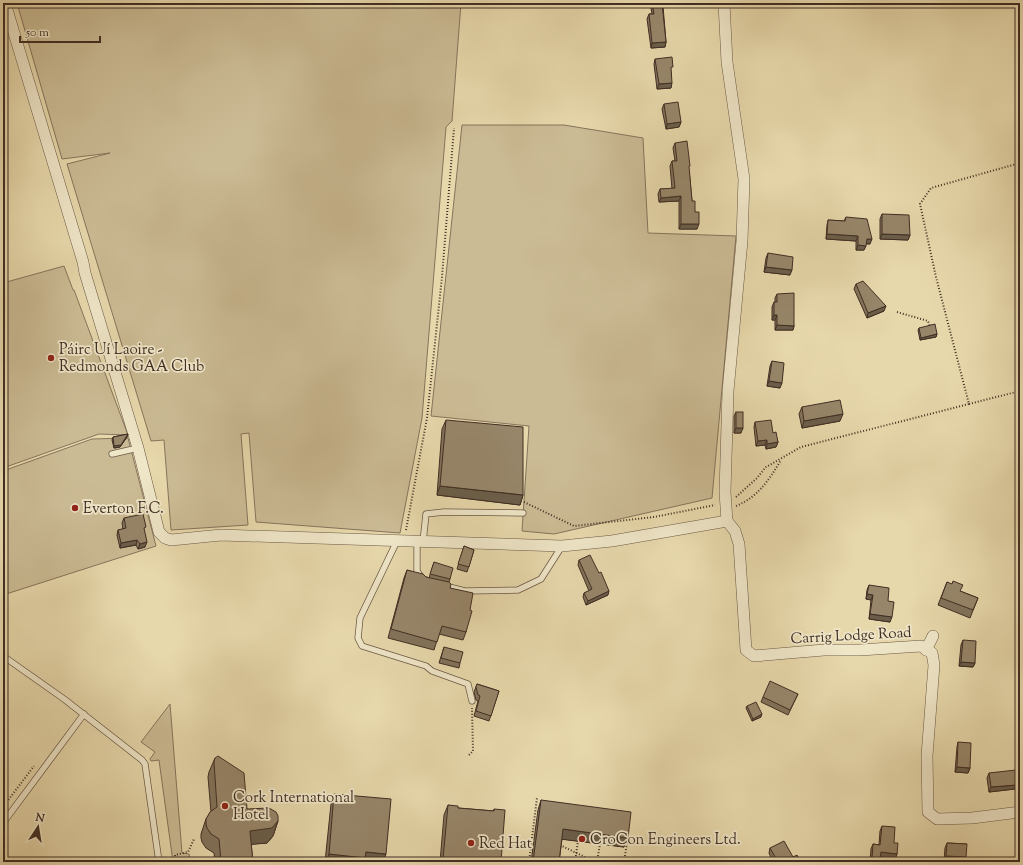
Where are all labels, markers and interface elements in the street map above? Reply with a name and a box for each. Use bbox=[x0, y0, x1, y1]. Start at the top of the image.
scale bar bbox=[20, 18, 100, 44]
text: 50 m bbox=[25, 24, 49, 42]
place label: Páirc Uí Laoire - Redmonds GAA Club bbox=[59, 340, 204, 378]
marker: Páirc Uí Laoire - Redmonds GAA Club bbox=[46, 353, 56, 363]
place label: Everton F.C. bbox=[83, 499, 164, 520]
marker: Everton F.C. bbox=[70, 503, 80, 513]
street label: Carrig Lodge Road bbox=[790, 623, 913, 650]
place label: Cork International Hotel bbox=[233, 788, 354, 826]
marker: Cork International Hotel bbox=[220, 801, 230, 811]
north arrow bbox=[18, 807, 58, 847]
text: N bbox=[33, 809, 46, 827]
place label: CroCon Engineers Ltd. bbox=[590, 830, 741, 851]
place label: Red Hat bbox=[479, 834, 532, 855]
marker: CroCon Engineers Ltd. bbox=[577, 834, 587, 844]
marker: Red Hat bbox=[466, 838, 476, 848]

